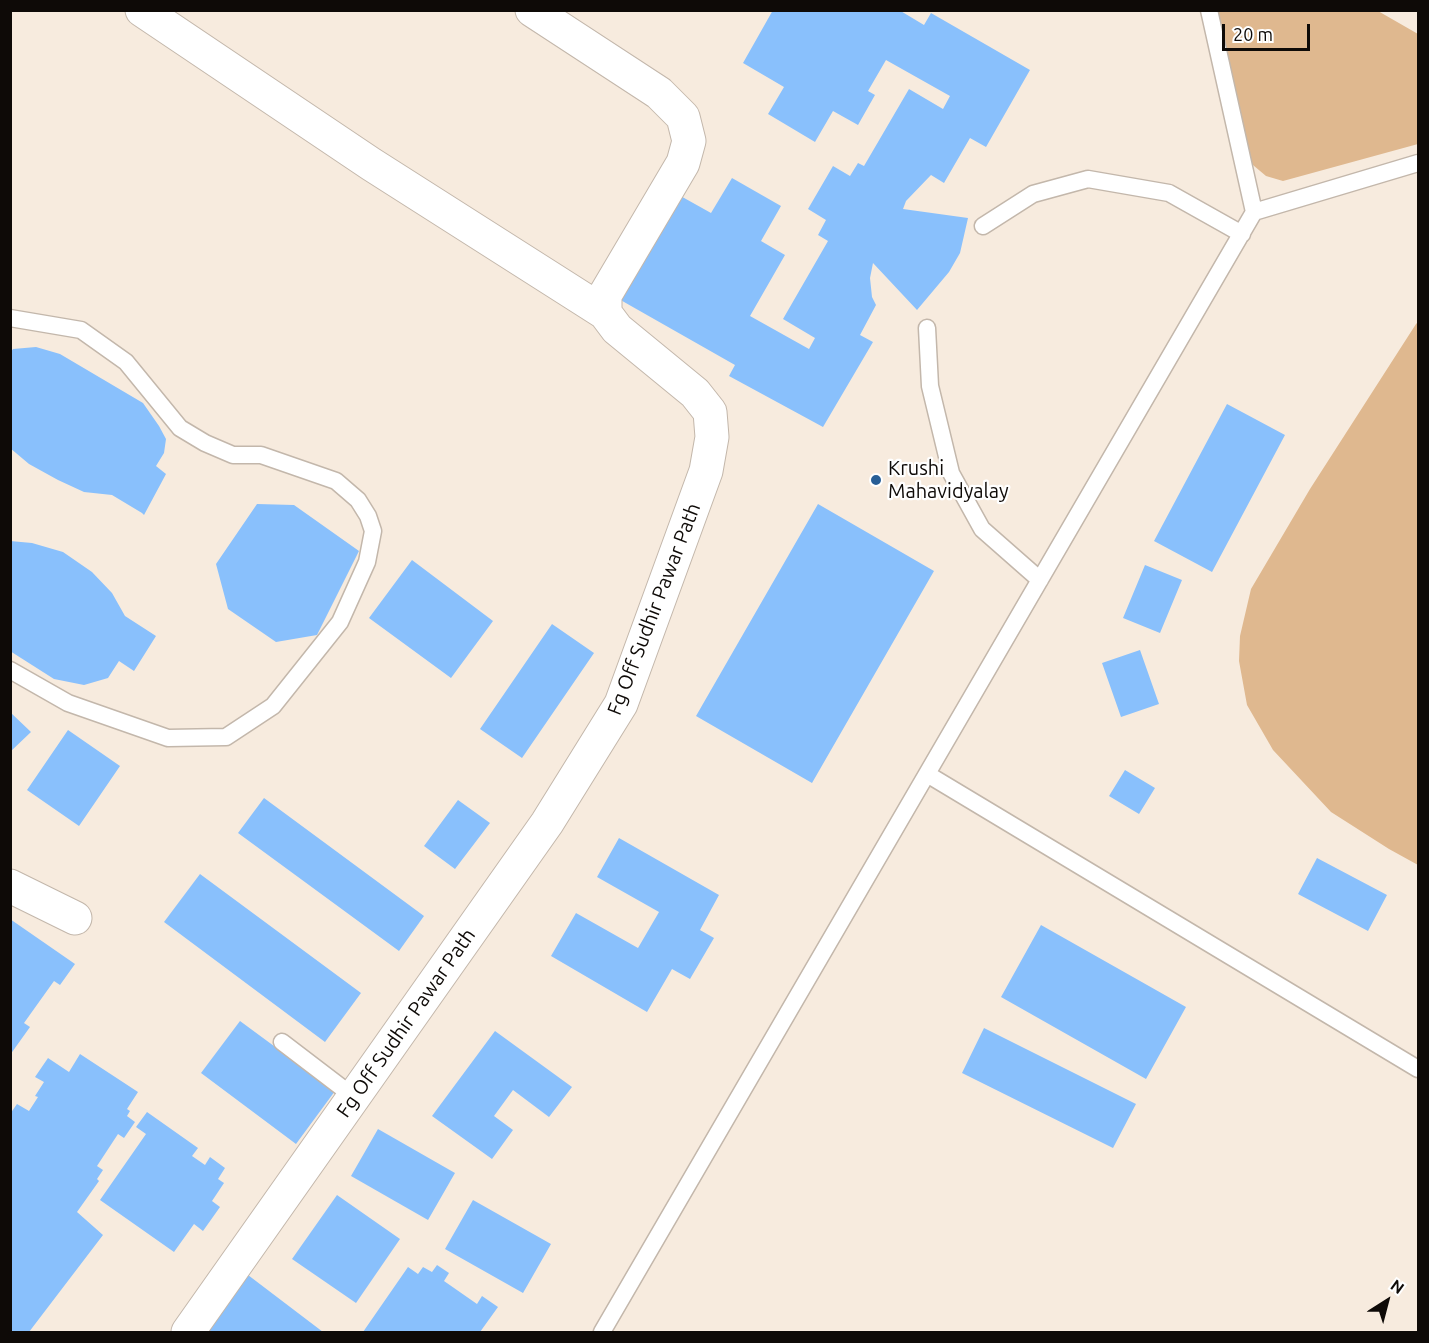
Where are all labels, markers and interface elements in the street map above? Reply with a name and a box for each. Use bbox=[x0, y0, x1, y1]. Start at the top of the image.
scale bar bbox=[1225, 12, 1314, 50]
text: 20 m bbox=[1233, 24, 1273, 44]
place label: Krushi Mahavidyalay bbox=[888, 456, 1009, 503]
marker: Krushi Mahavidyalay bbox=[869, 473, 883, 487]
street label: Fg Off Sudhir Pawar Path bbox=[602, 500, 706, 718]
street label: Fg Off Sudhir Pawar Path bbox=[332, 924, 480, 1122]
north arrow bbox=[1357, 1271, 1417, 1331]
text: N bbox=[1387, 1276, 1408, 1297]

